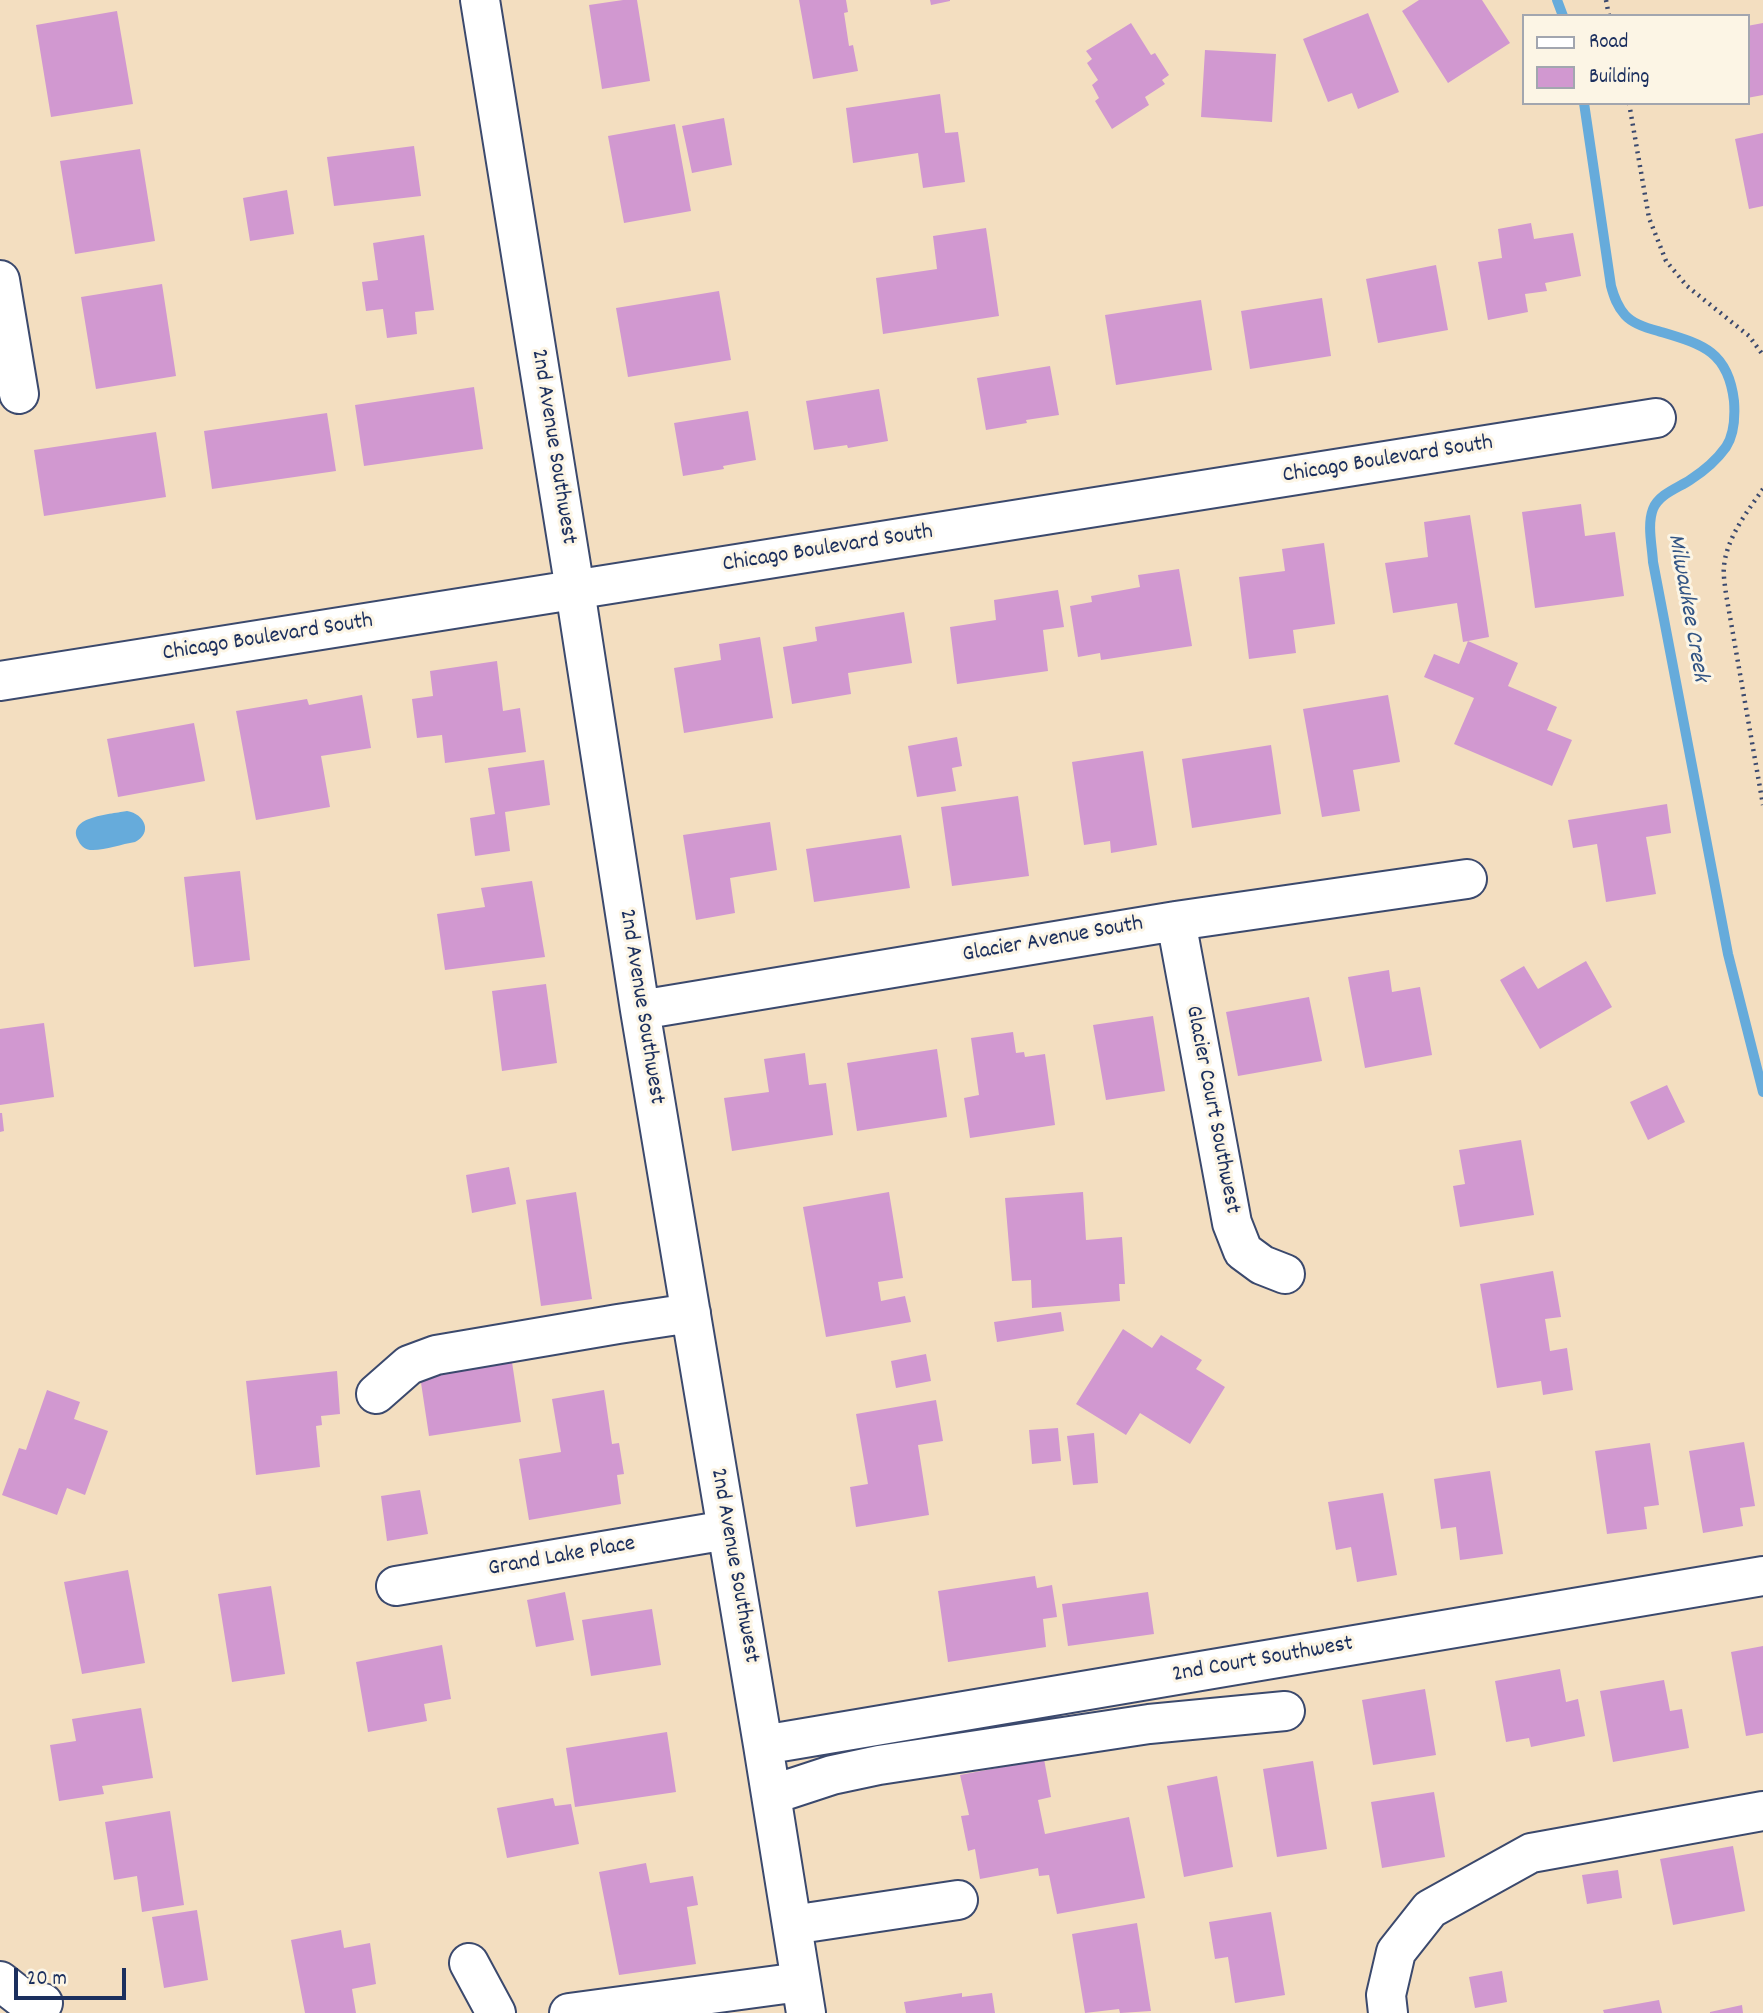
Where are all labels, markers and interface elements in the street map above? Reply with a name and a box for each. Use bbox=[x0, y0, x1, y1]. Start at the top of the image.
legend bbox=[1522, 14, 1749, 105]
text: Road bbox=[1589, 28, 1628, 58]
text: Building bbox=[1589, 63, 1649, 93]
street label: 2nd Avenue Southwest bbox=[523, 347, 581, 547]
street label: Chicago Boulevard South bbox=[1281, 431, 1495, 491]
street label: Chicago Boulevard South bbox=[721, 520, 935, 580]
water label: Milwaukee Creek bbox=[1659, 532, 1713, 684]
street label: Chicago Boulevard South bbox=[161, 609, 375, 669]
street label: 2nd Avenue Southwest bbox=[611, 907, 669, 1107]
street label: Glacier Avenue South bbox=[961, 912, 1145, 970]
street label: Glacier Court Southwest bbox=[1177, 1004, 1245, 1216]
street label: 2nd Avenue Southwest bbox=[702, 1466, 764, 1666]
street label: Grand Lake Place bbox=[486, 1531, 638, 1585]
street label: 2nd Court Southwest bbox=[1171, 1632, 1355, 1690]
scale bar bbox=[18, 1954, 130, 1998]
text: 20 m bbox=[27, 1965, 67, 1995]

